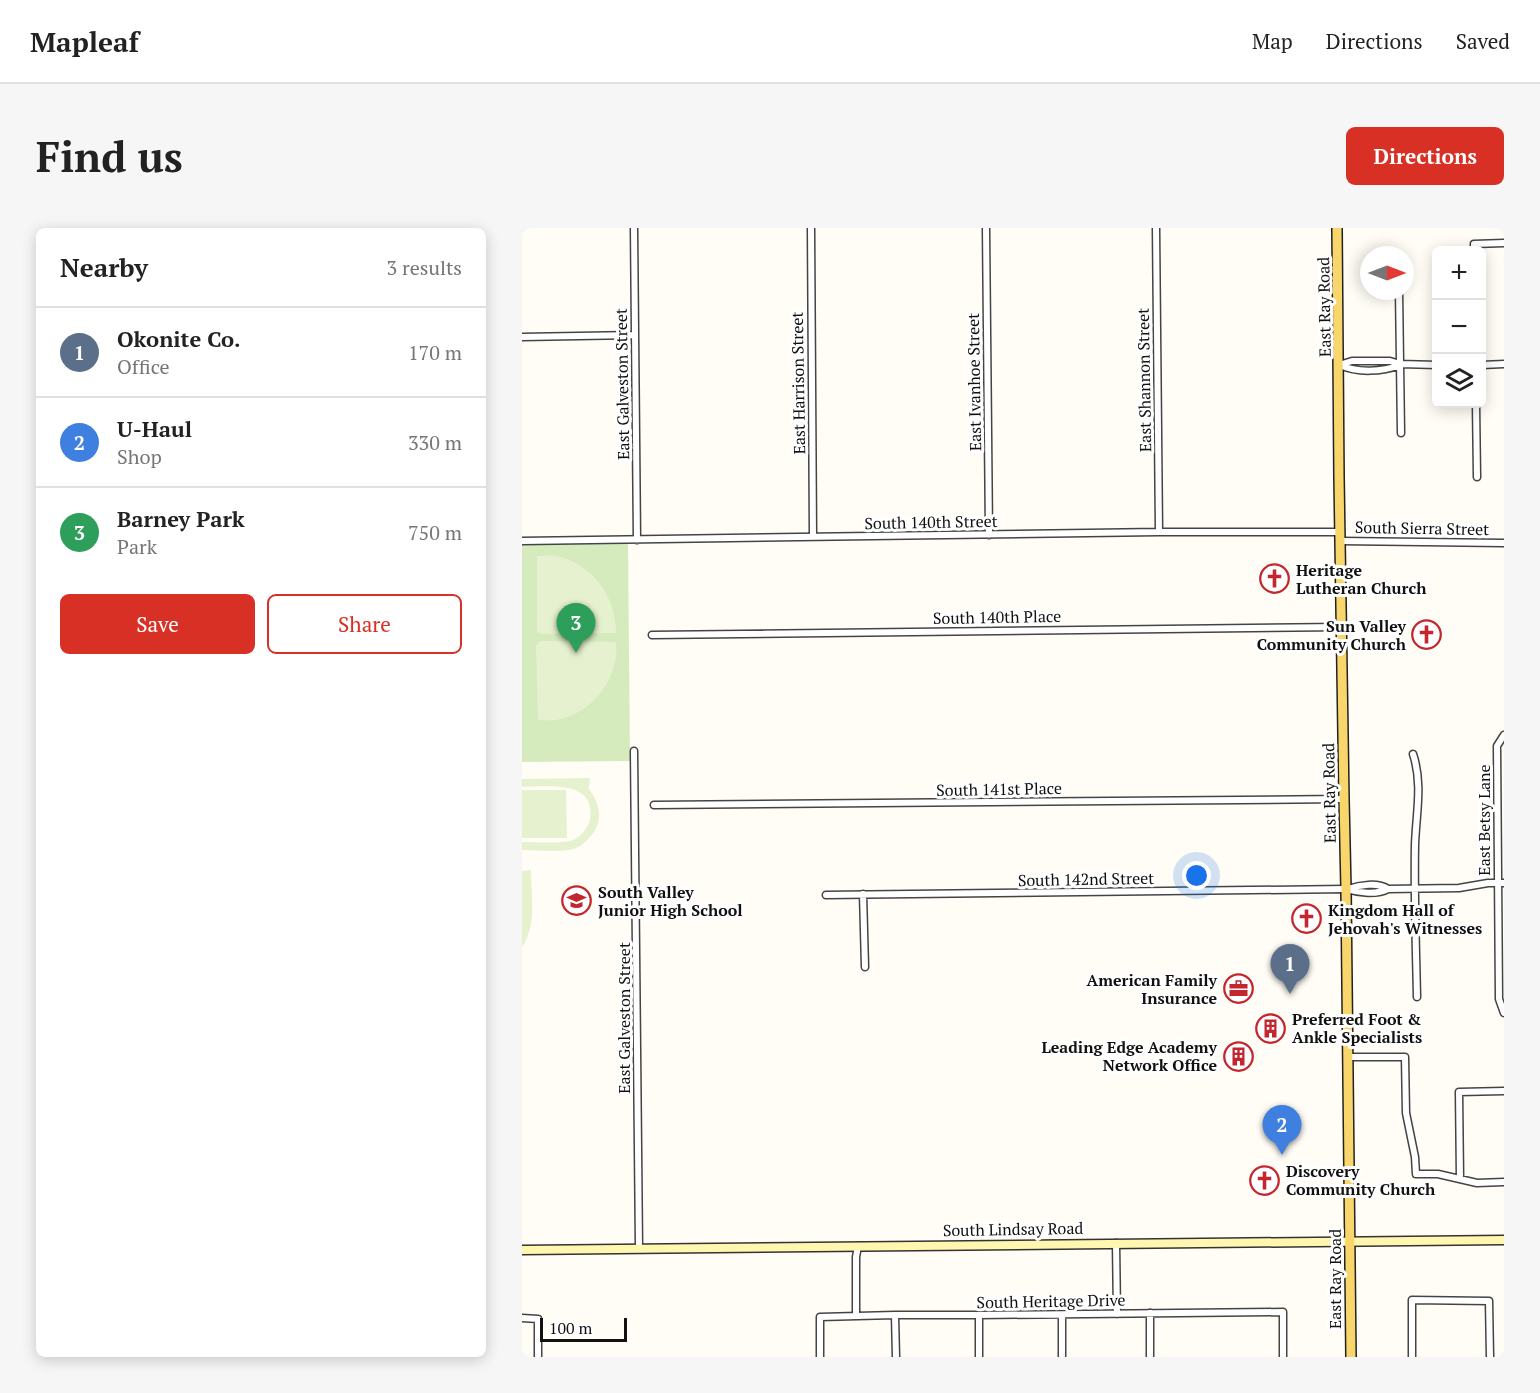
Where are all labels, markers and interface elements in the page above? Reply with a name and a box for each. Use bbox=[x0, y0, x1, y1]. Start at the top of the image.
text: Mapleaf bbox=[30, 23, 139, 60]
text: Map bbox=[1252, 27, 1293, 55]
text: Directions bbox=[1326, 27, 1423, 55]
text: Saved bbox=[1456, 27, 1510, 55]
button: Directions bbox=[1346, 127, 1504, 185]
text: Find us bbox=[36, 128, 183, 184]
north arrow bbox=[1360, 246, 1414, 300]
map controls bbox=[1432, 246, 1486, 408]
button: + bbox=[1432, 246, 1486, 300]
text: Nearby bbox=[60, 250, 148, 284]
text: 3 results bbox=[387, 254, 462, 281]
street label: East Ray Road bbox=[1312, 257, 1336, 357]
button: − bbox=[1432, 300, 1486, 354]
street label: East Galveston Street bbox=[610, 308, 634, 460]
street label: East Shannon Street bbox=[1132, 308, 1156, 452]
street label: East Harrison Street bbox=[786, 311, 810, 455]
street label: East Ivanhoe Street bbox=[962, 313, 986, 451]
text: Okonite Co. bbox=[117, 324, 241, 353]
text: 1 bbox=[74, 339, 85, 366]
text: 170 m bbox=[408, 339, 462, 366]
text: Office bbox=[117, 353, 170, 380]
button: layers bbox=[1432, 354, 1486, 408]
text: U-Haul bbox=[117, 414, 192, 443]
text: 2 bbox=[74, 429, 85, 456]
text: 330 m bbox=[408, 429, 462, 456]
text: Shop bbox=[117, 443, 162, 470]
text: Barney Park bbox=[117, 504, 245, 533]
street label: South 140th Street bbox=[864, 510, 998, 534]
street label: South Sierra Street bbox=[1355, 516, 1489, 540]
text: 3 bbox=[74, 519, 85, 546]
text: 750 m bbox=[408, 519, 462, 546]
text: Park bbox=[117, 533, 157, 560]
place label: Heritage Lutheran Church bbox=[1296, 559, 1427, 599]
church icon: Heritage Lutheran Church bbox=[1259, 563, 1291, 595]
button: Save bbox=[60, 594, 255, 654]
button: Share bbox=[267, 594, 462, 654]
pin: 3 bbox=[556, 604, 596, 653]
street label: South 140th Place bbox=[933, 605, 1061, 629]
place label: Sun Valley Community Church bbox=[1257, 615, 1407, 655]
church icon: Sun Valley Community Church bbox=[1411, 619, 1443, 651]
street label: East Ray Road bbox=[1317, 743, 1341, 843]
street label: East Betsy Lane bbox=[1473, 764, 1495, 876]
street label: South 141st Place bbox=[936, 777, 1062, 801]
your location bbox=[1182, 861, 1211, 890]
street label: South 142nd Street bbox=[1018, 867, 1154, 891]
place label: South Valley Junior High School bbox=[598, 881, 743, 921]
school or university icon: South Valley Junior High School bbox=[561, 885, 593, 917]
place label: Kingdom Hall of Jehovah's Witnesses bbox=[1328, 899, 1482, 939]
church icon: Kingdom Hall of Jehovah's Witnesses bbox=[1291, 903, 1323, 935]
street label: East Galveston Street bbox=[613, 942, 635, 1094]
pin: 1 bbox=[1270, 944, 1310, 994]
place label: American Family Insurance bbox=[1087, 969, 1218, 1009]
office icon: American Family Insurance bbox=[1222, 973, 1254, 1005]
place label: Preferred Foot & Ankle Specialists bbox=[1292, 1008, 1422, 1048]
building icon: Preferred Foot & Ankle Specialists bbox=[1255, 1012, 1287, 1044]
place label: Leading Edge Academy Network Office bbox=[1041, 1036, 1218, 1076]
building icon: Leading Edge Academy Network Office bbox=[1222, 1040, 1254, 1072]
pin: 2 bbox=[1262, 1106, 1302, 1155]
place label: Discovery Community Church bbox=[1286, 1160, 1436, 1200]
church icon: Discovery Community Church bbox=[1249, 1164, 1281, 1196]
street label: South Lindsay Road bbox=[943, 1217, 1084, 1241]
street label: East Ray Road bbox=[1324, 1229, 1346, 1329]
street label: South Heritage Drive bbox=[976, 1289, 1126, 1313]
scale bar bbox=[540, 1315, 627, 1342]
text: 100 m bbox=[549, 1317, 592, 1339]

